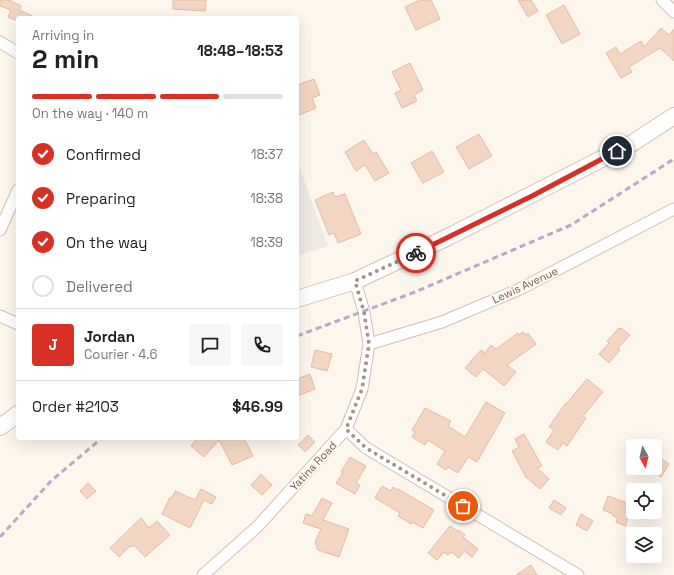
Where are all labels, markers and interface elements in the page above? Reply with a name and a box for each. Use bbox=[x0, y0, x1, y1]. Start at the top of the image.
text: Arriving in bbox=[32, 27, 94, 44]
text: 18:48–18:53 bbox=[197, 41, 283, 60]
text: 2 min bbox=[32, 42, 99, 76]
text: On the way · 140 m bbox=[32, 105, 148, 122]
pin bbox=[600, 134, 634, 168]
icon: home bbox=[606, 140, 628, 162]
icon: check bbox=[32, 143, 54, 165]
text: Confirmed bbox=[66, 145, 141, 164]
text: 18:37 bbox=[251, 146, 283, 163]
icon: check bbox=[32, 187, 54, 209]
text: Preparing bbox=[66, 189, 136, 208]
text: 18:38 bbox=[250, 190, 283, 207]
icon: check bbox=[32, 231, 54, 253]
text: On the way bbox=[66, 233, 147, 252]
courier bbox=[396, 233, 436, 273]
text: 18:39 bbox=[250, 234, 283, 251]
icon: bike bbox=[405, 242, 427, 264]
street label: Lewis Avenue bbox=[490, 264, 560, 306]
text: Delivered bbox=[66, 277, 133, 296]
button: chat bbox=[189, 324, 231, 366]
button: phone bbox=[241, 324, 283, 366]
text: Jordan bbox=[84, 327, 135, 346]
text: J bbox=[48, 335, 58, 354]
text: Courier · 4.6 bbox=[84, 346, 157, 363]
text: Order #2103 bbox=[32, 397, 119, 416]
text: $46.99 bbox=[232, 397, 283, 416]
street label: Yatina Road bbox=[287, 438, 339, 494]
north arrow bbox=[626, 439, 662, 475]
map controls bbox=[626, 439, 662, 563]
button: locate bbox=[626, 483, 662, 519]
pin bbox=[446, 489, 480, 523]
icon: bag bbox=[452, 495, 474, 517]
button: layers bbox=[626, 527, 662, 563]

